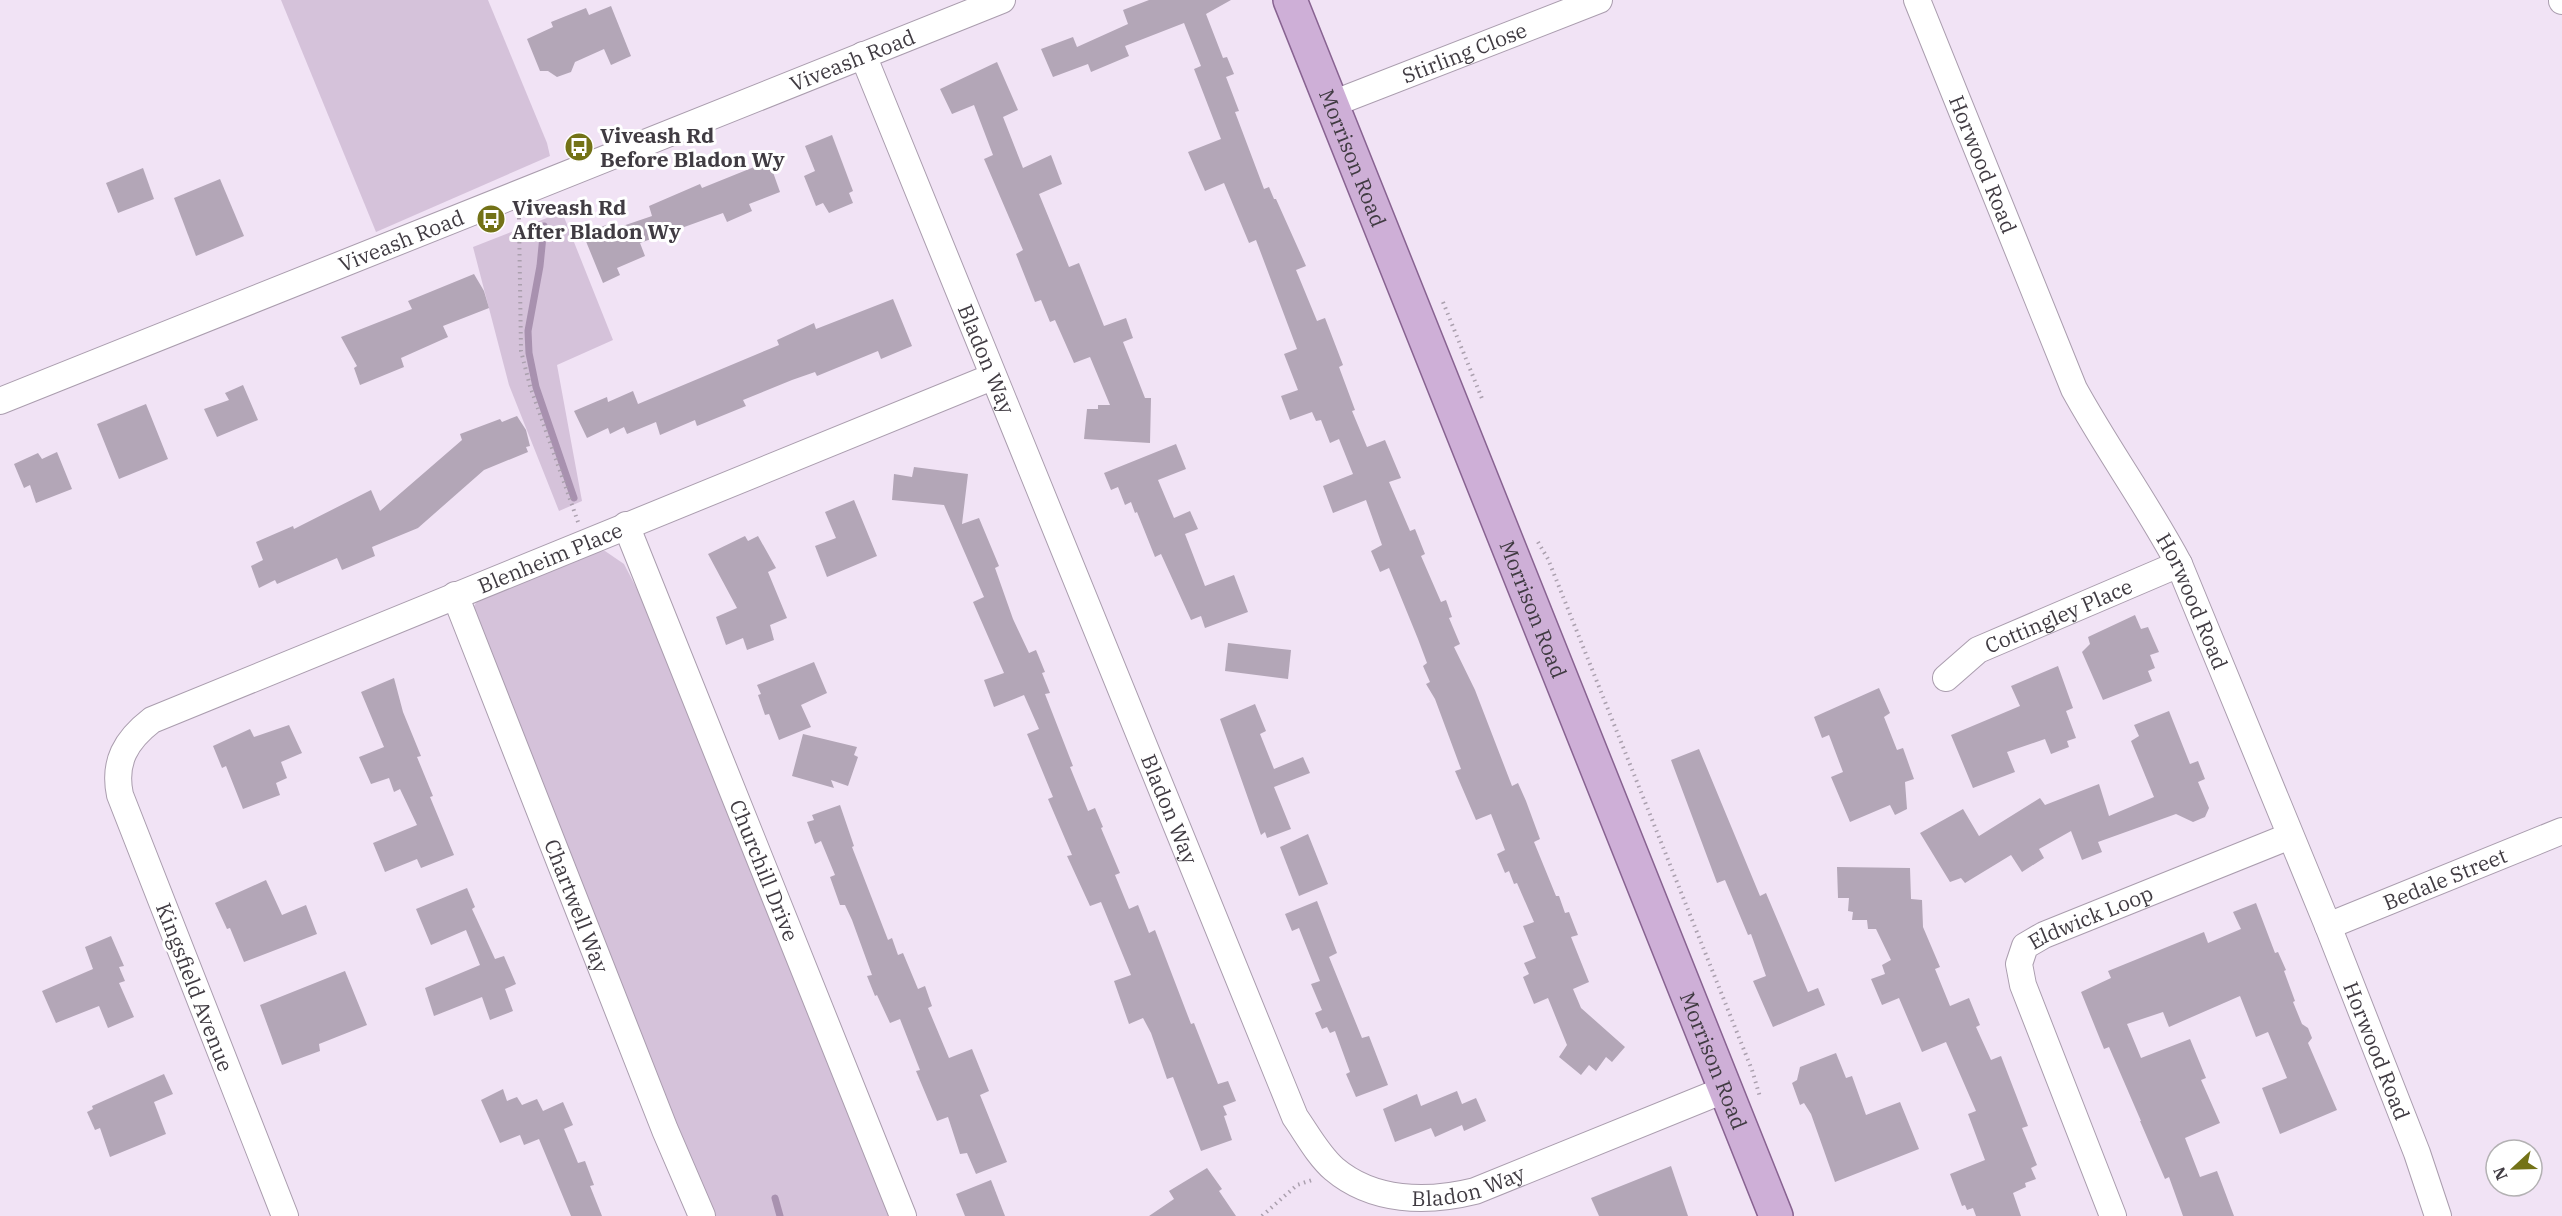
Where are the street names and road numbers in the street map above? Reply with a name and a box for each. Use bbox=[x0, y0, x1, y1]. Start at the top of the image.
street label: Stirling Close bbox=[1398, 16, 1531, 89]
street label: Viveash Road bbox=[786, 22, 919, 98]
street label: Morrison Road bbox=[1313, 85, 1393, 231]
street label: Horwood Road bbox=[1943, 91, 2024, 237]
street label: Viveash Road bbox=[334, 203, 468, 278]
street label: Bladon Way bbox=[952, 300, 1022, 419]
street label: Blenheim Place bbox=[474, 515, 626, 600]
street label: Horwood Road bbox=[2150, 528, 2235, 674]
street label: Morrison Road bbox=[1493, 536, 1574, 682]
street label: Cottingley Place bbox=[1980, 572, 2136, 659]
street label: Bladon Way bbox=[1135, 750, 1205, 869]
street label: Churchill Drive bbox=[723, 795, 805, 945]
street label: Chartwell Way bbox=[538, 835, 616, 978]
street label: Bedale Street bbox=[2379, 841, 2511, 916]
street label: Eldwick Loop bbox=[2023, 879, 2157, 955]
street label: Kingsfield Avenue bbox=[150, 899, 240, 1075]
street label: Horwood Road bbox=[2337, 977, 2417, 1124]
street label: Morrison Road bbox=[1674, 987, 1754, 1134]
street label: Bladon Way bbox=[1411, 1158, 1529, 1212]

